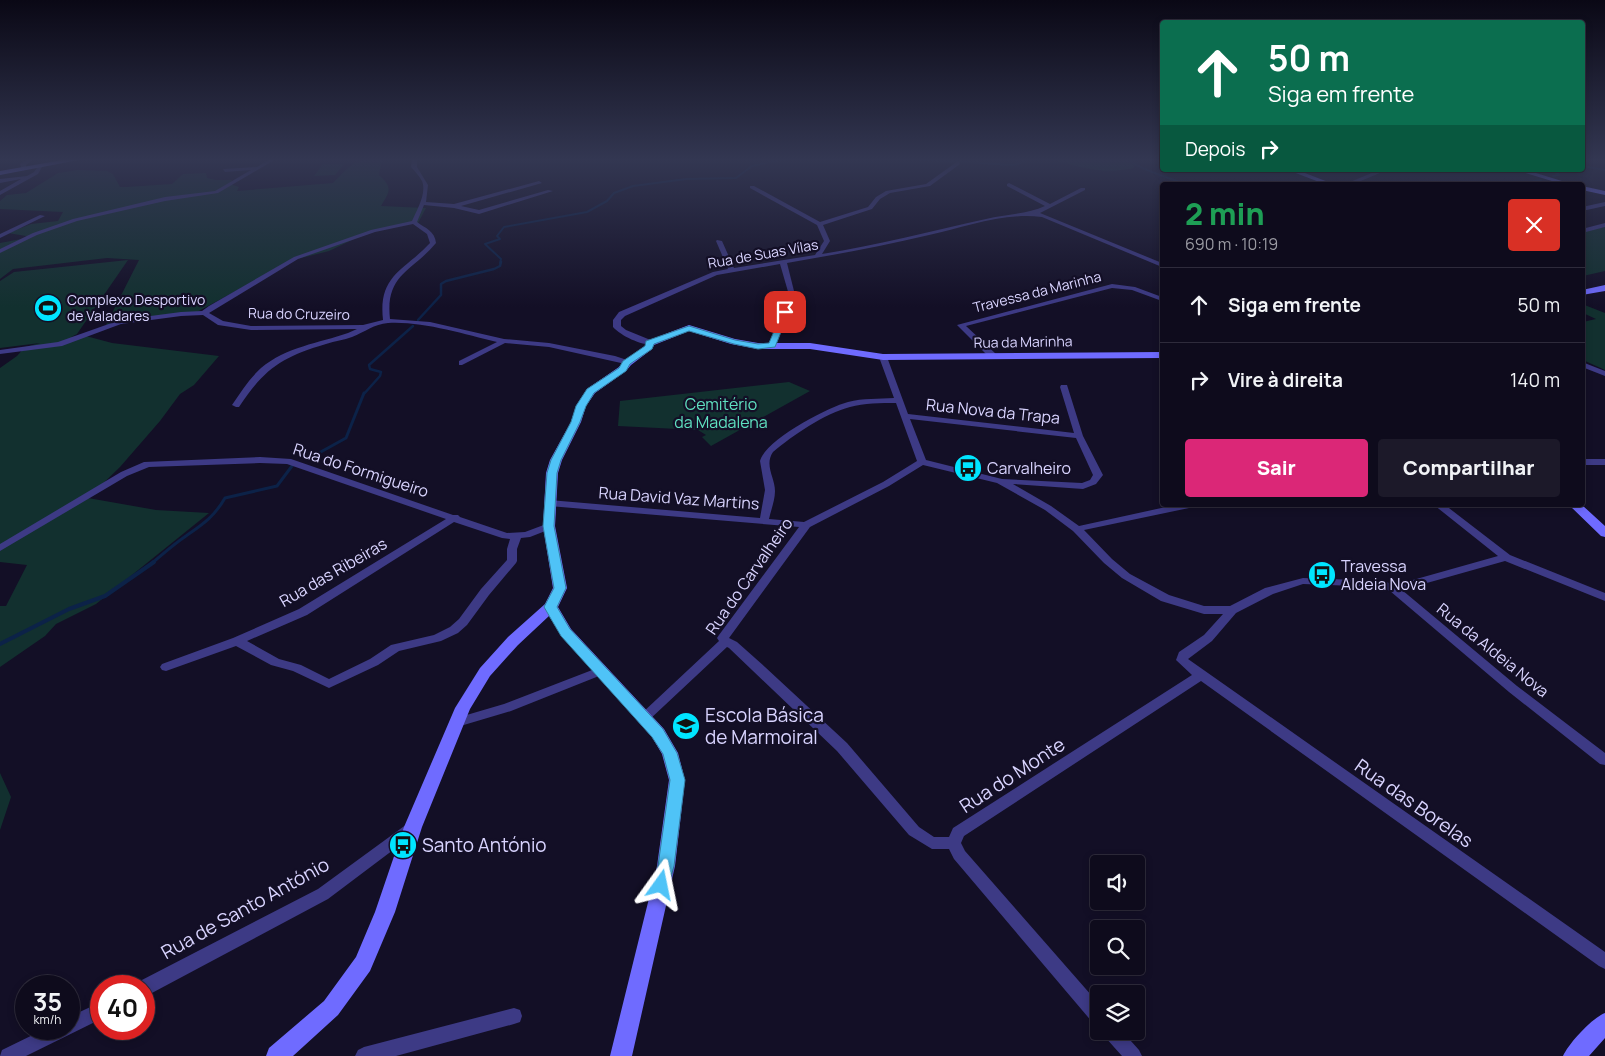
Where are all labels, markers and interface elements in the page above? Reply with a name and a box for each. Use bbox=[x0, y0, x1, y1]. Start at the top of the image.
text: 50 m bbox=[1268, 34, 1350, 82]
icon: ahead bbox=[1185, 40, 1250, 105]
text: Siga em frente bbox=[1268, 79, 1414, 109]
icon: right bbox=[1255, 135, 1283, 163]
text: Depois bbox=[1185, 136, 1245, 162]
text: 2 min bbox=[1185, 193, 1265, 234]
button: close bbox=[1508, 199, 1560, 251]
text: 690 m · 10:19 bbox=[1185, 233, 1278, 255]
street label: Rua de Suas Vílas bbox=[706, 234, 820, 273]
street label: Travessa da Marinha bbox=[971, 266, 1103, 317]
place label: Complexo Desportivo de Valadares bbox=[67, 290, 205, 325]
pin bbox=[764, 291, 806, 333]
icon: ahead bbox=[1185, 291, 1213, 319]
text: Siga em frente bbox=[1228, 292, 1361, 318]
text: 50 m bbox=[1518, 292, 1560, 318]
sports icon: Complexo Desportivo de Valadares bbox=[33, 293, 63, 323]
icon: arrive bbox=[771, 298, 799, 326]
street label: Rua do Cruzeiro bbox=[248, 303, 350, 324]
street label: Rua da Marinha bbox=[973, 331, 1073, 352]
icon: right bbox=[1185, 366, 1213, 394]
text: Vire à direita bbox=[1228, 367, 1343, 393]
text: 140 m bbox=[1510, 367, 1560, 393]
park label: Cemitério da Madalena bbox=[674, 393, 768, 433]
street label: Rua Nova da Trapa bbox=[925, 393, 1061, 429]
street label: Rua do Formigueiro bbox=[290, 438, 432, 502]
button: Sair bbox=[1185, 439, 1368, 497]
button: Compartilhar bbox=[1378, 439, 1560, 497]
bus stop icon: Carvalheiro bbox=[953, 453, 983, 483]
place label: Carvalheiro bbox=[987, 457, 1071, 479]
street label: Rua David Vaz Martins bbox=[598, 481, 760, 515]
street label: Rua do Carvalheiro bbox=[700, 513, 798, 639]
street label: Rua das Ribeiras bbox=[275, 532, 391, 612]
place label: Travessa Aldeia Nova bbox=[1341, 555, 1426, 595]
bus stop icon: Travessa Aldeia Nova bbox=[1307, 560, 1337, 590]
street label: Rua da Aldeia Nova bbox=[1432, 598, 1554, 702]
place label: Escola Básica de Marmoiral bbox=[705, 702, 824, 750]
school or university icon: Escola Básica de Marmoiral bbox=[671, 711, 701, 741]
street label: Rua do Monte bbox=[954, 731, 1070, 819]
street label: Rua das Borelas bbox=[1350, 753, 1478, 853]
bus stop icon: Santo António bbox=[388, 830, 418, 860]
place label: Santo António bbox=[422, 832, 547, 858]
street label: Rua de Santo António bbox=[156, 851, 334, 965]
map controls bbox=[1090, 855, 1145, 1040]
button: sound bbox=[1090, 855, 1145, 910]
position arrow bbox=[634, 858, 686, 910]
button: search bbox=[1090, 920, 1145, 975]
speed limit sign: 40 bbox=[90, 975, 155, 1040]
text: 35 bbox=[33, 984, 62, 1019]
button: layers bbox=[1090, 985, 1145, 1040]
text: km/h bbox=[34, 1011, 61, 1028]

